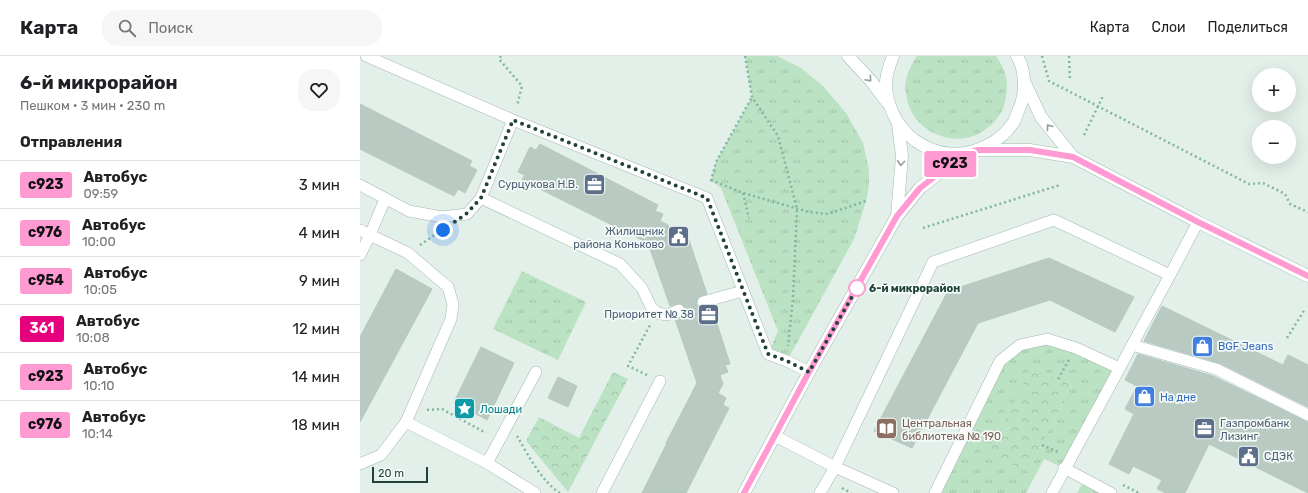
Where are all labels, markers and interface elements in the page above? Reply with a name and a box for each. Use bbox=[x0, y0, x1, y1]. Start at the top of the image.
search box bbox=[102, 10, 382, 46]
text: Карта bbox=[20, 16, 78, 39]
icon: search bbox=[116, 17, 138, 39]
text: Поиск bbox=[148, 19, 193, 37]
text: Карта bbox=[1090, 19, 1130, 36]
text: Слои bbox=[1152, 19, 1186, 36]
text: Поделиться bbox=[1208, 19, 1288, 36]
map controls bbox=[1252, 68, 1296, 164]
button: + bbox=[1252, 68, 1296, 112]
button: heart bbox=[298, 69, 340, 111]
text: 6-й микрорайон bbox=[20, 71, 178, 94]
one-way arrow bbox=[865, 75, 872, 82]
text: Пешком · 3 мин · 230 m bbox=[20, 98, 165, 113]
button: − bbox=[1252, 120, 1296, 164]
one-way arrow bbox=[1047, 124, 1054, 131]
text: Отправления bbox=[20, 133, 122, 151]
line badge: с923 bbox=[922, 151, 978, 177]
text: с923 bbox=[932, 155, 968, 172]
one-way arrow bbox=[897, 160, 906, 166]
text: Автобус bbox=[84, 168, 147, 186]
office icon: Сурцукова Н.В. bbox=[581, 171, 607, 197]
text: с923 bbox=[28, 176, 64, 193]
text: 3 мин bbox=[299, 176, 340, 194]
place label: Сурцукова Н.В. bbox=[498, 178, 578, 191]
text: 09:59 bbox=[84, 186, 118, 201]
text: Автобус bbox=[82, 216, 146, 234]
your location bbox=[433, 220, 453, 240]
text: с976 bbox=[28, 224, 62, 241]
text: 4 мин bbox=[299, 224, 340, 242]
public building icon: Жилищник района Коньково bbox=[666, 224, 692, 250]
place label: Жилищник района Коньково bbox=[573, 225, 664, 251]
text: 10:00 bbox=[82, 234, 116, 249]
text: Автобус bbox=[84, 264, 148, 282]
text: с954 bbox=[28, 272, 64, 289]
text: 9 мин bbox=[299, 272, 340, 290]
marker: 6-й микрорайон bbox=[848, 279, 866, 297]
text: 10:05 bbox=[84, 282, 117, 297]
place label: 6-й микрорайон bbox=[869, 282, 960, 295]
office icon: Приоритет № 38 bbox=[696, 301, 722, 327]
place label: Приоритет № 38 bbox=[604, 308, 694, 321]
text: Автобус bbox=[76, 312, 140, 330]
text: 361 bbox=[29, 320, 55, 337]
text: 12 мин bbox=[293, 320, 340, 338]
text: 10:08 bbox=[76, 330, 110, 345]
shop icon: BGF Jeans bbox=[1189, 333, 1215, 359]
place label: BGF Jeans bbox=[1218, 340, 1274, 353]
text: Автобус bbox=[84, 360, 147, 378]
text: с923 bbox=[28, 368, 64, 385]
text: 14 мин bbox=[292, 368, 340, 386]
text: 10:10 bbox=[84, 378, 115, 393]
shop icon: На дне bbox=[1131, 384, 1157, 410]
place label: На дне bbox=[1160, 391, 1196, 404]
place icon: Лошади bbox=[452, 396, 478, 422]
place label: Лошади bbox=[480, 403, 522, 416]
text: Автобус bbox=[82, 408, 146, 426]
text: с976 bbox=[28, 416, 62, 433]
text: 18 мин bbox=[292, 416, 340, 434]
library icon: Центральная библиотека № 190 bbox=[873, 416, 899, 442]
office icon: Газпромбанк Лизинг bbox=[1192, 416, 1218, 442]
place label: Центральная библиотека № 190 bbox=[902, 417, 1001, 443]
place label: Газпромбанк Лизинг bbox=[1220, 417, 1290, 443]
text: 10:14 bbox=[82, 426, 113, 441]
public building icon: СДЭК bbox=[1235, 443, 1261, 469]
place label: СДЭК bbox=[1264, 450, 1293, 463]
scale bar bbox=[372, 465, 428, 484]
text: 20 m bbox=[378, 467, 404, 480]

